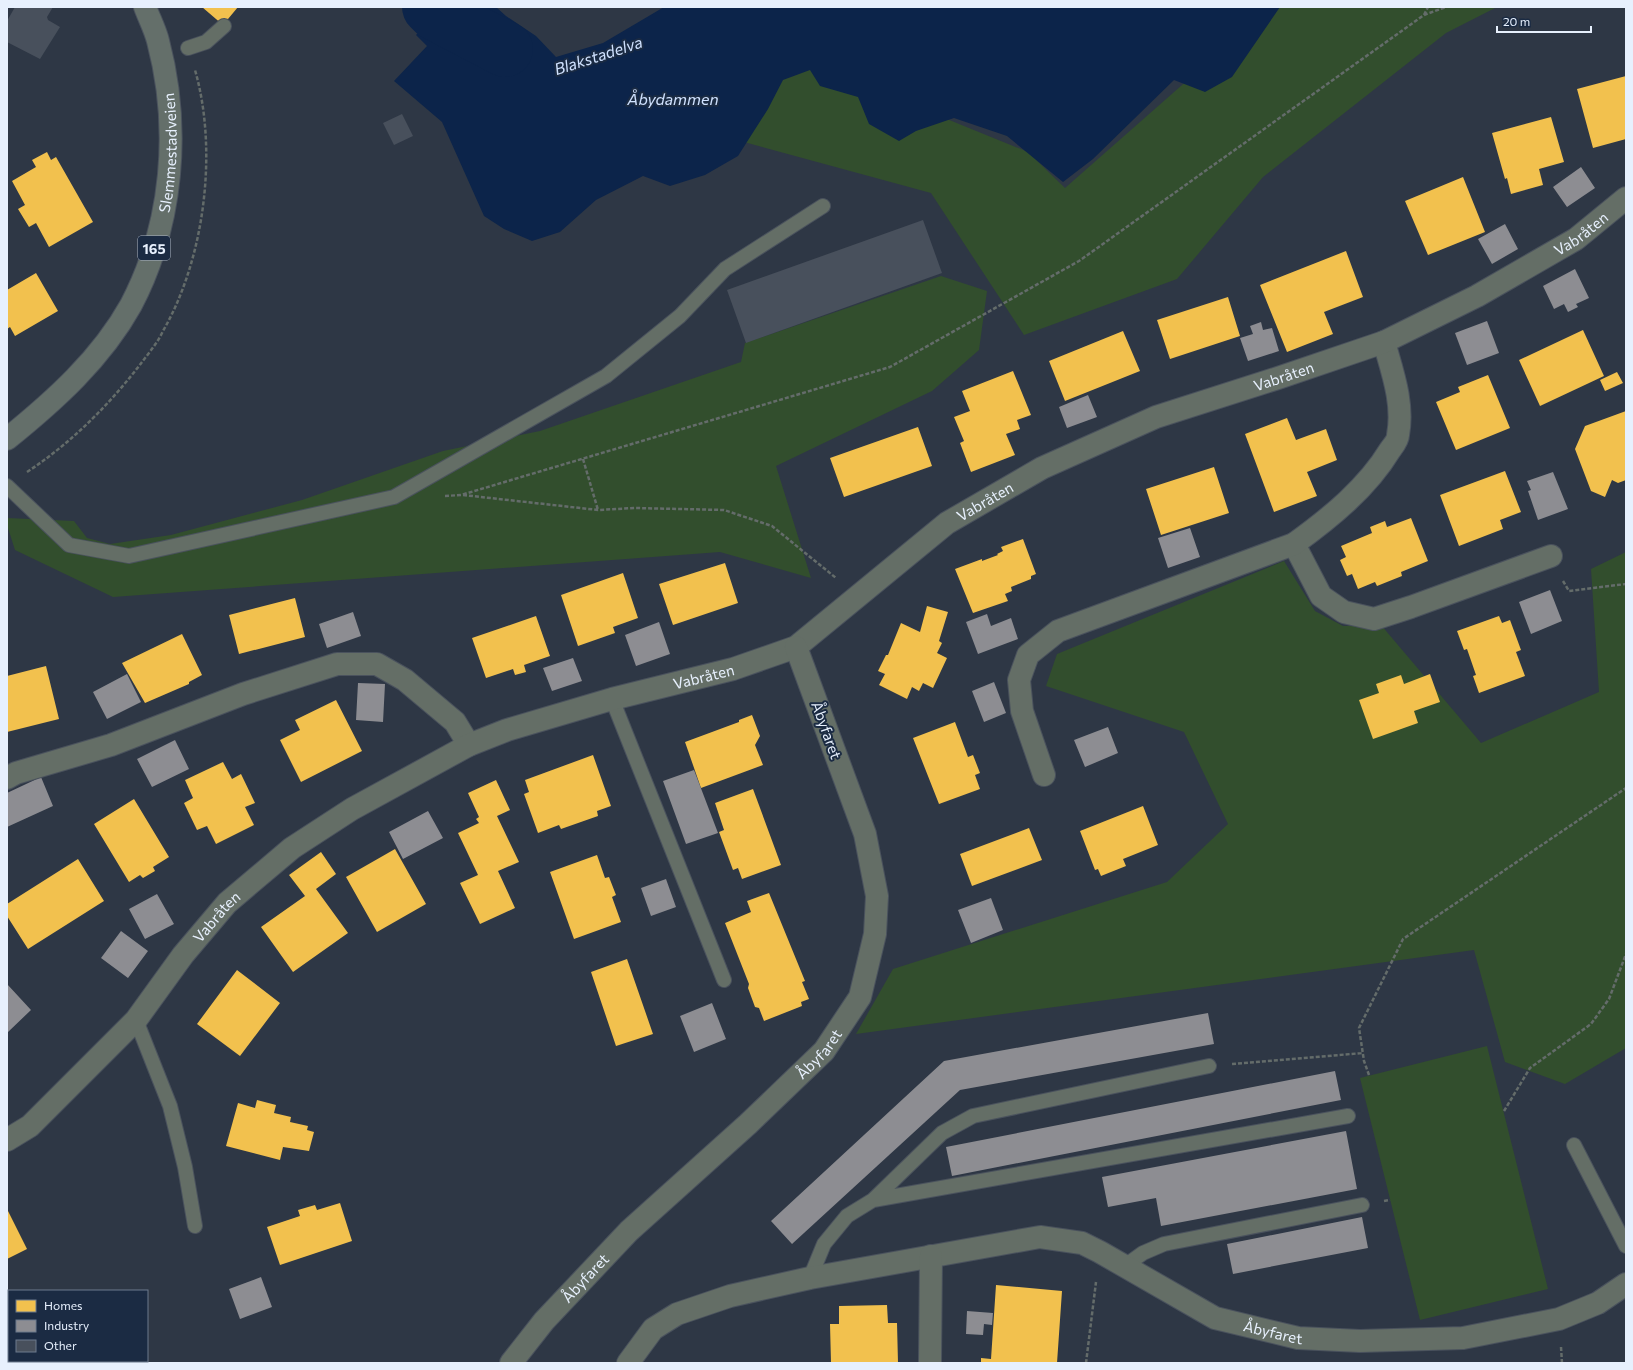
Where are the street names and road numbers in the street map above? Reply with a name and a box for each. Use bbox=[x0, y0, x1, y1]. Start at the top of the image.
street label: Slemmestadveien bbox=[155, 92, 180, 214]
street label: Vabråten bbox=[1550, 208, 1611, 259]
road number: 165 bbox=[138, 236, 170, 260]
street label: Vabråten bbox=[1251, 358, 1316, 394]
street label: Vabråten bbox=[953, 478, 1016, 525]
street label: Vabråten bbox=[671, 660, 736, 693]
street label: Åbyfaret bbox=[808, 698, 847, 761]
street label: Vabråten bbox=[189, 887, 244, 946]
street label: Åbyfaret bbox=[791, 1026, 845, 1082]
street label: Åbyfaret bbox=[557, 1250, 612, 1306]
street label: Åbyfaret bbox=[1242, 1315, 1303, 1347]

